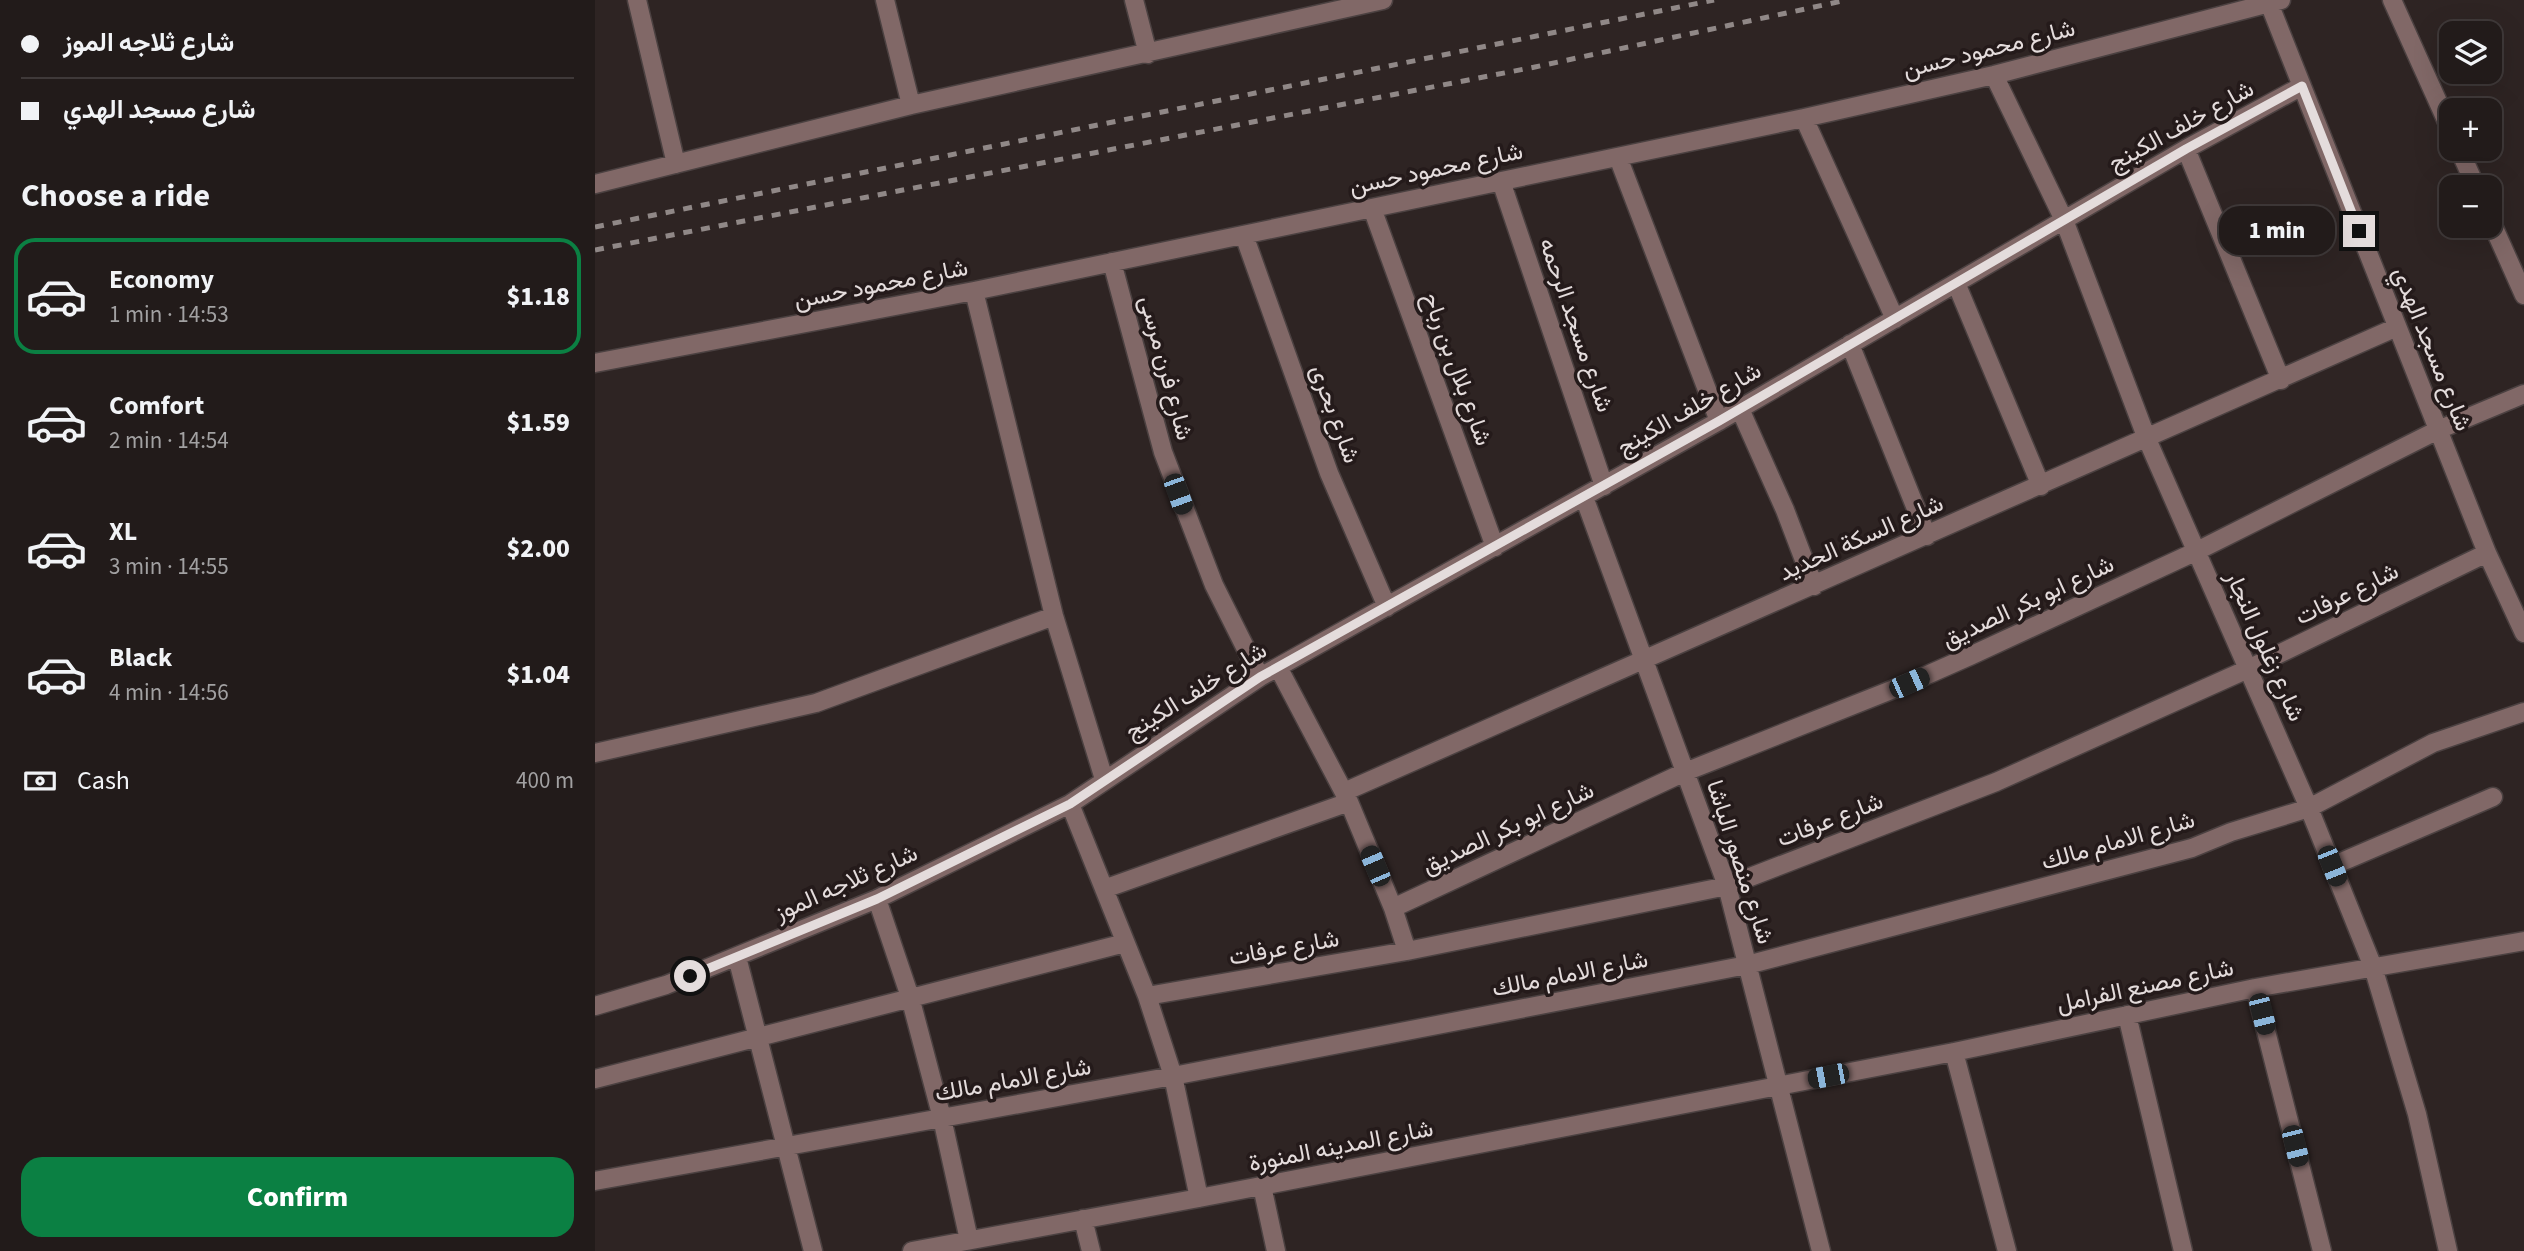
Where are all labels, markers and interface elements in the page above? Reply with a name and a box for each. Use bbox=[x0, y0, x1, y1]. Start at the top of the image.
street label: شارع محمود حسن bbox=[1899, 11, 2079, 87]
map controls bbox=[2439, 21, 2502, 238]
button: layers bbox=[2439, 21, 2502, 84]
text: شارع ثلاجه الموز bbox=[63, 24, 234, 61]
street label: شارع خلف الكينج bbox=[2102, 71, 2260, 181]
text: شارع مسجد الهدي bbox=[63, 91, 256, 128]
button: + bbox=[2439, 98, 2502, 161]
street label: شارع محمود حسن bbox=[1346, 134, 1526, 204]
text: Choose a ride bbox=[21, 173, 210, 219]
button: − bbox=[2439, 175, 2502, 238]
callout: 1 min bbox=[2219, 206, 2335, 256]
text: 1 min bbox=[2249, 214, 2305, 247]
route end bbox=[2343, 215, 2375, 247]
street label: شارع مسجد الرحمه bbox=[1530, 233, 1622, 417]
street label: شارع محمود حسن bbox=[791, 250, 971, 318]
text: Economy bbox=[109, 261, 214, 298]
street label: شارع مسجد الهدي bbox=[2382, 262, 2481, 437]
icon: car bbox=[25, 265, 88, 328]
text: $1.18 bbox=[506, 278, 570, 315]
street label: شارع بلال بن رباح bbox=[1413, 287, 1501, 451]
street label: شارع فرن مرسى bbox=[1130, 292, 1202, 444]
text: 1 min · 14:53 bbox=[109, 298, 229, 331]
street label: شارع خلف الكينج bbox=[1610, 353, 1768, 465]
street label: شارع بحرى bbox=[1301, 360, 1369, 468]
text: Comfort bbox=[109, 387, 204, 424]
icon: car bbox=[25, 391, 88, 454]
text: $1.59 bbox=[506, 404, 570, 441]
text: 2 min · 14:54 bbox=[109, 424, 229, 457]
car bbox=[1161, 471, 1196, 517]
street label: شارع السكة الحديد bbox=[1773, 486, 1949, 590]
text: XL bbox=[109, 513, 137, 550]
icon: car bbox=[25, 517, 88, 580]
text: $2.00 bbox=[506, 530, 570, 567]
street label: شارع ابو بكر الصديق bbox=[1936, 547, 2120, 657]
text: 3 min · 14:55 bbox=[109, 550, 229, 583]
street label: شارع عرفات bbox=[2289, 554, 2405, 634]
street label: شارع زغلول النجار bbox=[2216, 564, 2314, 727]
street label: شارع خلف الكينج bbox=[1118, 633, 1274, 749]
text: Black bbox=[109, 639, 172, 676]
icon: car bbox=[25, 643, 88, 706]
text: $1.04 bbox=[506, 656, 570, 693]
car bbox=[1886, 665, 1933, 701]
text: 4 min · 14:56 bbox=[109, 676, 229, 709]
icon: cash bbox=[21, 762, 59, 800]
text: Cash bbox=[77, 762, 130, 799]
text: 400 m bbox=[516, 764, 574, 797]
street label: شارع ابو بكر الصديق bbox=[1416, 773, 1600, 883]
street label: شارع منصور الباشا bbox=[1697, 775, 1783, 949]
street label: شارع عرفات bbox=[1772, 784, 1888, 856]
street label: شارع الامام مالك bbox=[2037, 802, 2199, 880]
street label: شارع ثلاجه الموز bbox=[768, 836, 923, 931]
car bbox=[1358, 843, 1393, 889]
car bbox=[2315, 843, 2350, 889]
street label: شارع عرفات bbox=[1226, 921, 1342, 975]
street label: شارع الامام مالك bbox=[1489, 942, 1651, 1006]
street label: شارع مصنع الفرامل bbox=[2053, 950, 2237, 1022]
route start bbox=[674, 960, 706, 992]
car bbox=[2247, 991, 2278, 1037]
street label: شارع الامام مالك bbox=[932, 1049, 1094, 1111]
car bbox=[1806, 1062, 1851, 1090]
street label: شارع المدينه المنورة bbox=[1246, 1111, 1436, 1181]
car bbox=[2280, 1123, 2311, 1169]
button: Confirm bbox=[21, 1157, 574, 1237]

